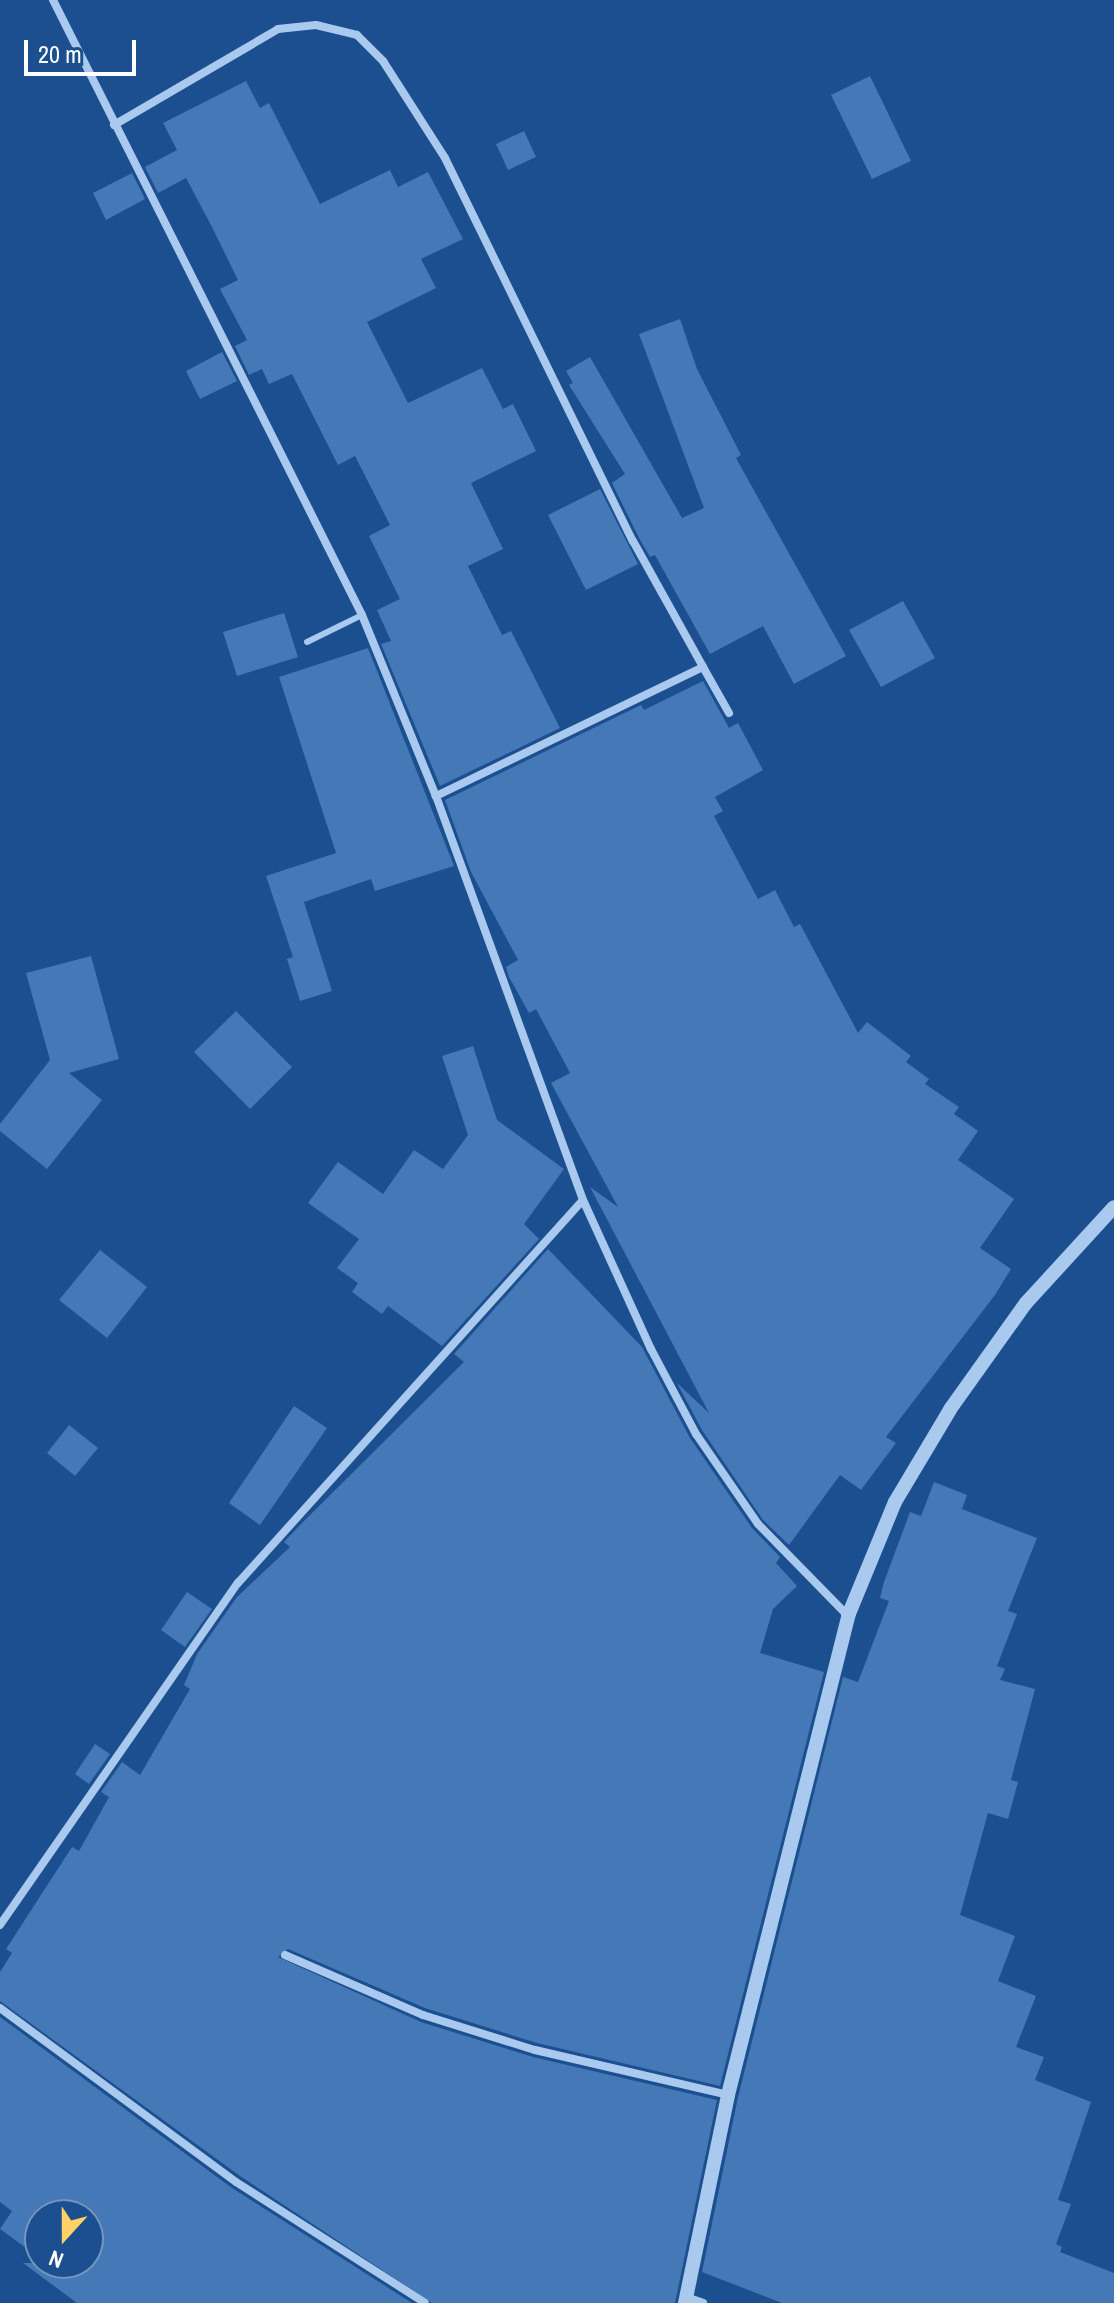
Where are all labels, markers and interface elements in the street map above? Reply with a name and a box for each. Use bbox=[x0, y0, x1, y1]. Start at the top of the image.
scale bar bbox=[28, 24, 140, 74]
text: 20 m bbox=[38, 38, 82, 70]
north arrow bbox=[24, 2199, 104, 2279]
text: N bbox=[45, 2243, 68, 2276]

